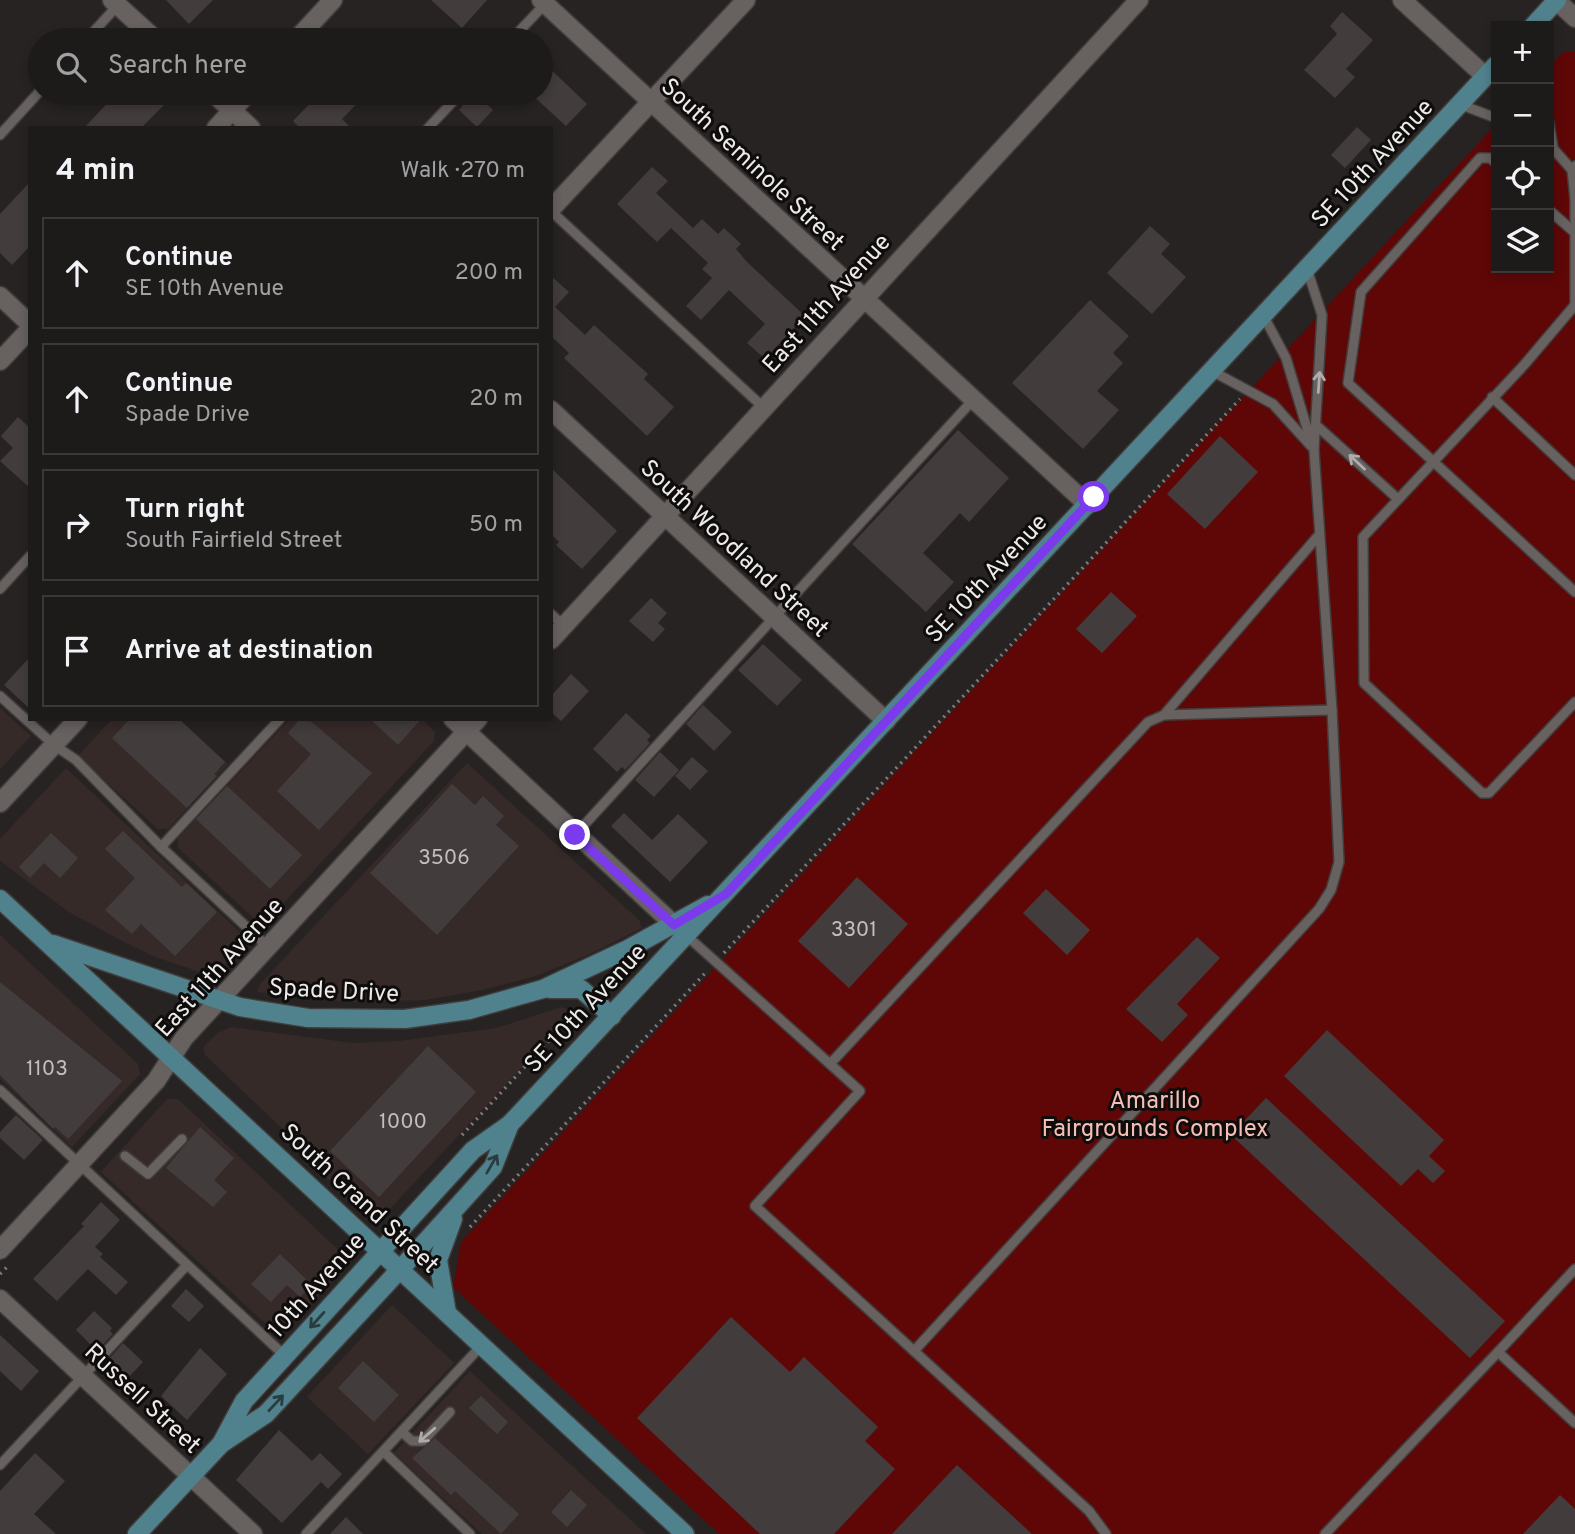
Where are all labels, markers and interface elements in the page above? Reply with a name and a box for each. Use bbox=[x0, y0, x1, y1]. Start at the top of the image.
map controls bbox=[1491, 21, 1554, 273]
button: + bbox=[1491, 21, 1554, 84]
search box bbox=[28, 28, 553, 105]
icon: search bbox=[52, 48, 90, 86]
text: Search here bbox=[108, 50, 247, 83]
street label: South Seminole Street bbox=[654, 73, 850, 258]
button: − bbox=[1491, 84, 1554, 147]
street label: SE 10th Avenue bbox=[1306, 94, 1441, 235]
button: locate bbox=[1491, 147, 1554, 210]
text: 4 min bbox=[56, 153, 135, 190]
text: Walk · 270 m bbox=[400, 157, 525, 186]
button: layers bbox=[1491, 210, 1554, 273]
street label: East 11th Avenue bbox=[757, 228, 898, 380]
text: Continue bbox=[125, 242, 233, 275]
icon: ahead bbox=[58, 254, 96, 292]
text: 200 m bbox=[455, 259, 523, 288]
text: SE 10th Avenue bbox=[125, 275, 284, 304]
text: Continue bbox=[125, 368, 233, 401]
one-way arrow bbox=[1313, 372, 1326, 394]
icon: ahead bbox=[58, 380, 96, 418]
text: 20 m bbox=[469, 385, 523, 414]
text: Spade Drive bbox=[125, 401, 250, 430]
one-way arrow bbox=[1349, 453, 1366, 470]
street label: South Woodland Street bbox=[633, 454, 834, 645]
route start bbox=[1078, 481, 1109, 512]
text: Turn right bbox=[125, 494, 245, 527]
icon: right bbox=[58, 506, 96, 544]
street label: SE 10th Avenue bbox=[920, 509, 1055, 650]
text: 50 m bbox=[469, 511, 523, 540]
text: South Fairfield Street bbox=[125, 527, 342, 556]
icon: arrive bbox=[58, 632, 96, 670]
text: Arrive at destination bbox=[125, 635, 373, 668]
route end bbox=[559, 819, 590, 850]
house number: 3506 bbox=[418, 845, 470, 872]
street label: East 11th Avenue bbox=[150, 892, 291, 1044]
house number: 3301 bbox=[831, 917, 877, 944]
street label: SE 10th Avenue bbox=[519, 939, 654, 1080]
street label: Spade Drive bbox=[268, 974, 400, 1010]
house number: 1103 bbox=[26, 1056, 68, 1083]
park label: Amarillo Fairgrounds Complex bbox=[1042, 1087, 1268, 1145]
house number: 1000 bbox=[379, 1109, 427, 1136]
street label: South Grand Street bbox=[273, 1118, 444, 1281]
one-way arrow bbox=[485, 1154, 499, 1174]
street label: 10th Avenue bbox=[262, 1227, 373, 1345]
one-way arrow bbox=[309, 1311, 325, 1329]
street label: Russell Street bbox=[77, 1338, 206, 1461]
one-way arrow bbox=[267, 1395, 284, 1412]
one-way arrow bbox=[418, 1427, 436, 1443]

